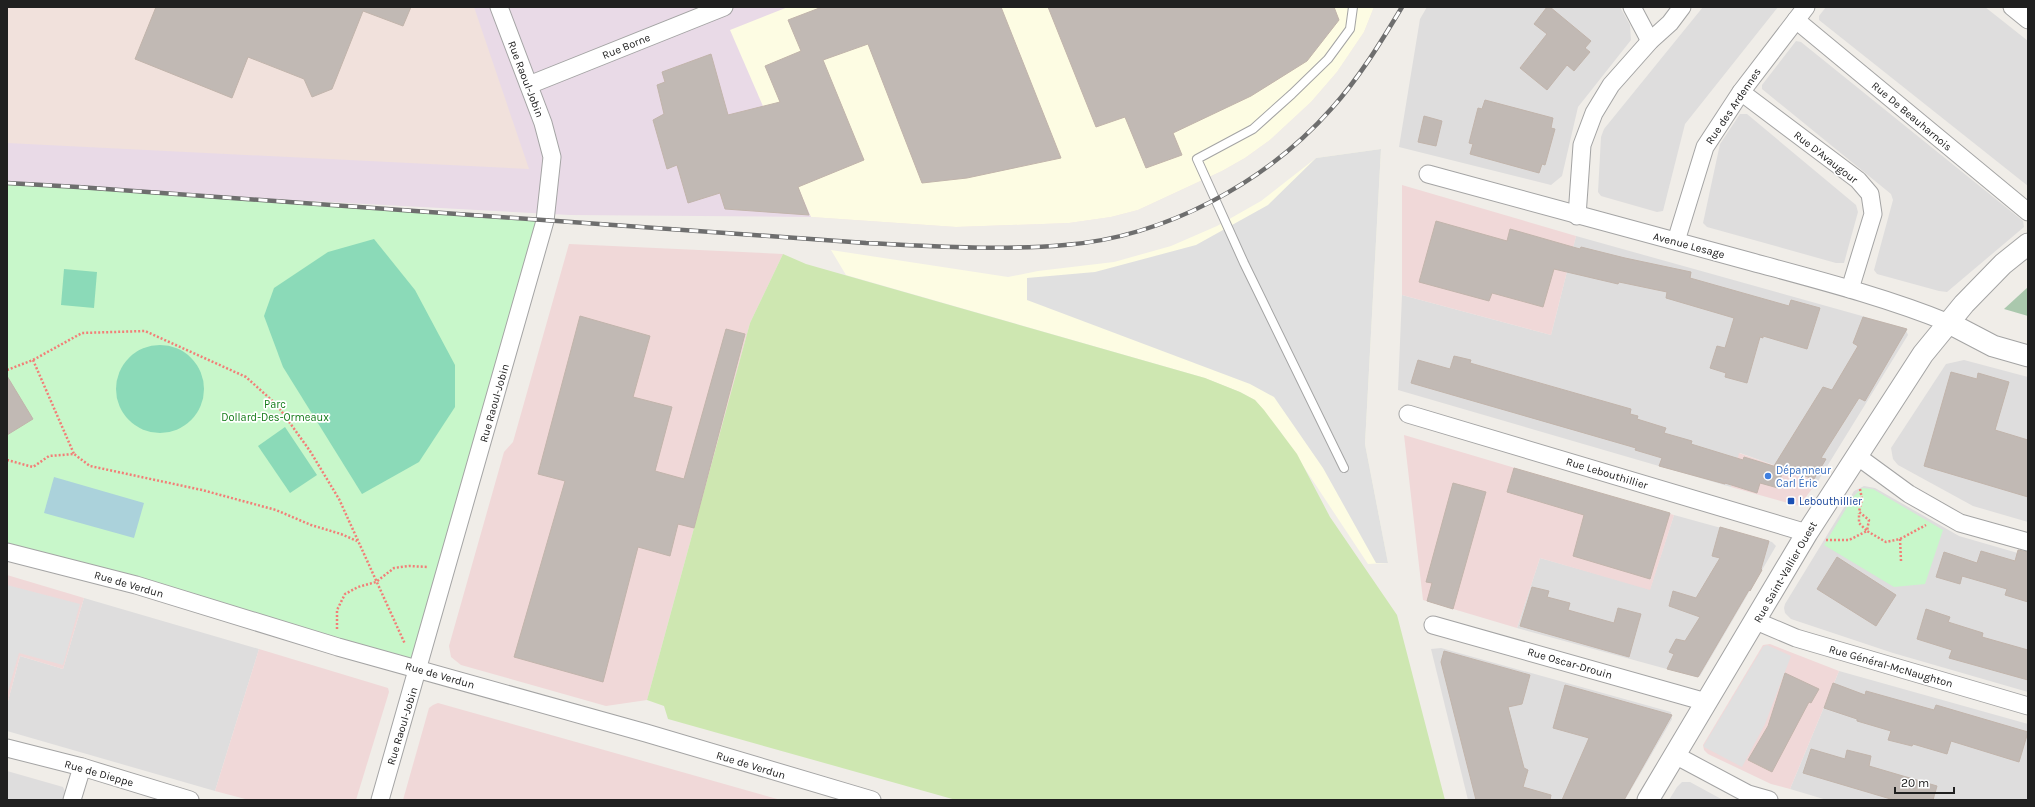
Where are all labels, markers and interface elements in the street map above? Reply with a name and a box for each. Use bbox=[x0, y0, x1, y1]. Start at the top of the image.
street label: Rue Borne bbox=[600, 31, 652, 62]
street label: Rue Raoul-Jobin bbox=[505, 39, 546, 119]
street label: Rue des Ardennes bbox=[1703, 65, 1764, 147]
street label: Rue De Beauharnois bbox=[1869, 79, 1955, 154]
street label: Rue D'Avaugour bbox=[1791, 128, 1860, 186]
street label: Avenue Lesage bbox=[1652, 230, 1726, 261]
street label: Rue Raoul-Jobin bbox=[477, 362, 512, 444]
park label: Parc Dollard-Des-Ormeaux bbox=[221, 398, 329, 424]
street label: Rue Lebouthillier bbox=[1564, 455, 1649, 492]
place label: Dépanneur Carl Éric bbox=[1776, 464, 1831, 490]
marker: Dépanneur Carl Éric bbox=[1763, 471, 1773, 481]
place label: Lebouthillier bbox=[1799, 495, 1862, 508]
marker: Lebouthillier bbox=[1786, 496, 1796, 506]
street label: Rue Saint-Vallier Ouest bbox=[1751, 519, 1820, 625]
street label: Rue de Verdun bbox=[93, 568, 165, 601]
street label: Rue Général-McNaughton bbox=[1827, 643, 1954, 690]
street label: Rue Oscar-Drouin bbox=[1526, 645, 1614, 682]
street label: Rue de Verdun bbox=[404, 659, 476, 692]
street label: Rue Raoul-Jobin bbox=[384, 686, 421, 767]
street label: Rue de Verdun bbox=[715, 749, 787, 782]
street label: Rue de Dieppe bbox=[63, 757, 135, 790]
scale bar bbox=[1895, 769, 1954, 795]
text: 20 m bbox=[1901, 776, 1929, 790]

